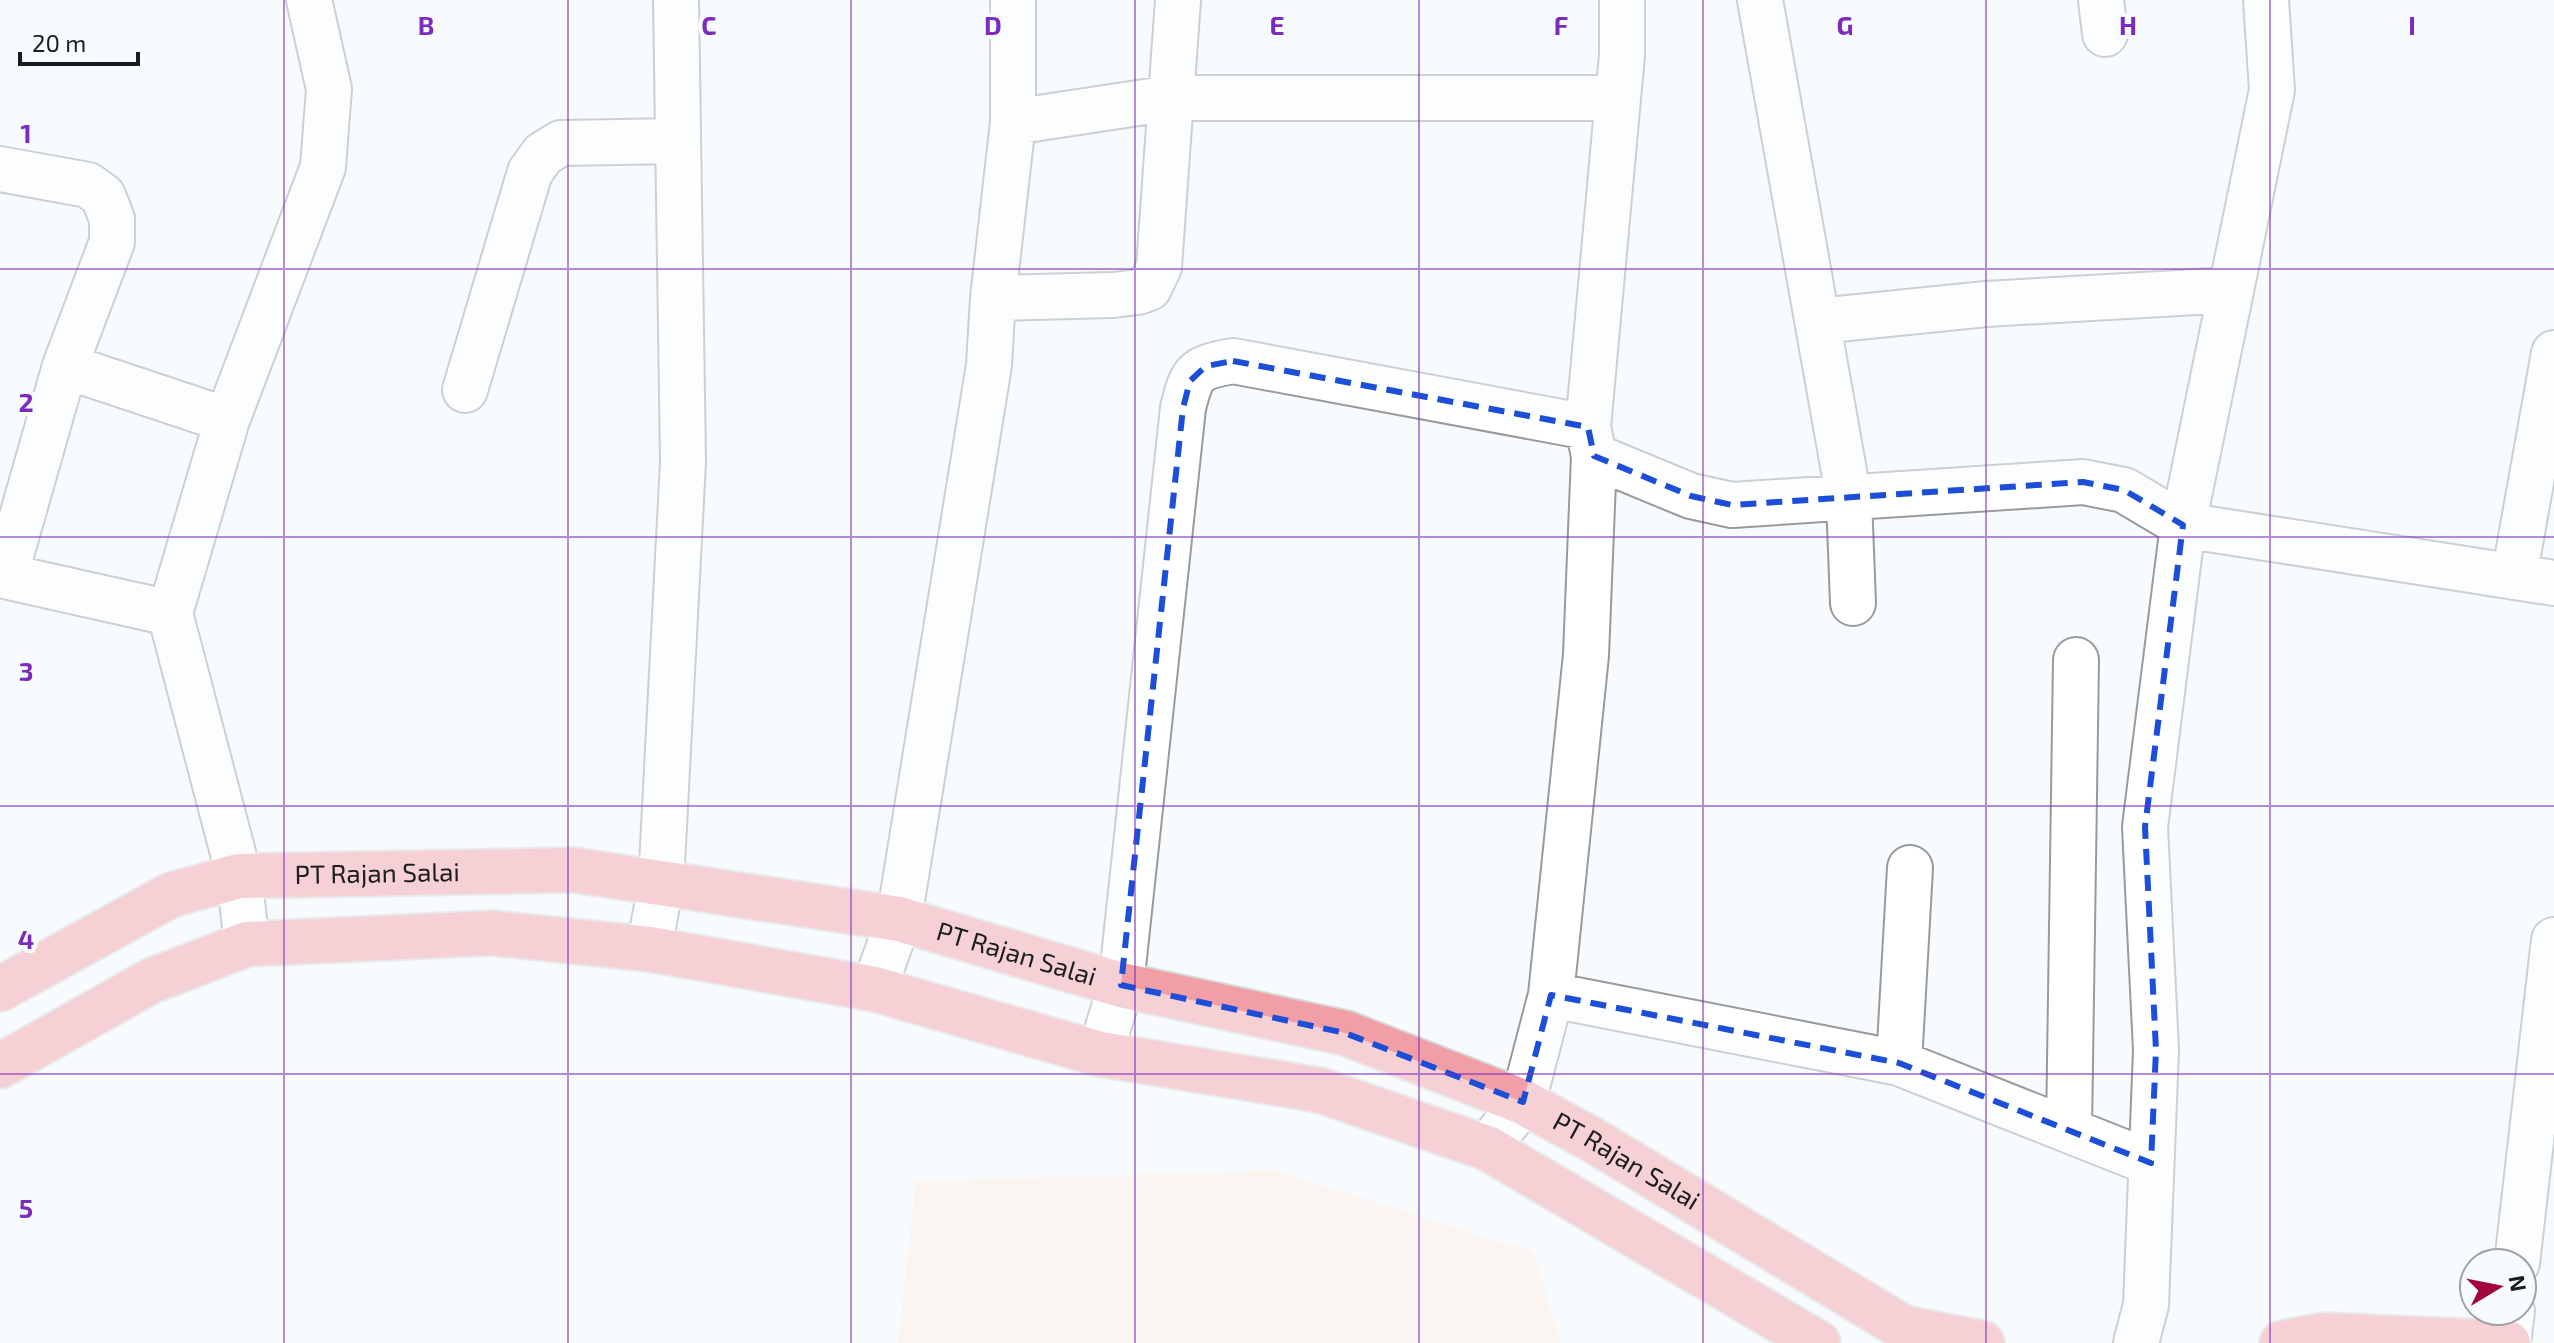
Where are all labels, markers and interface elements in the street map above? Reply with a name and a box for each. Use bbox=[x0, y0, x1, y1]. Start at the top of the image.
text: B bbox=[418, 9, 434, 40]
text: C bbox=[701, 9, 717, 40]
text: D bbox=[984, 9, 1002, 40]
text: E bbox=[1269, 9, 1285, 40]
text: F bbox=[1554, 9, 1568, 40]
text: G bbox=[1837, 9, 1853, 40]
text: H bbox=[2119, 9, 2137, 40]
text: I bbox=[2408, 9, 2416, 40]
scale bar bbox=[20, 16, 138, 66]
text: 20 m bbox=[32, 28, 86, 57]
text: 1 bbox=[20, 117, 32, 148]
text: 2 bbox=[18, 386, 34, 417]
text: 3 bbox=[19, 655, 33, 686]
street label: PT Rajan Salai bbox=[294, 855, 460, 889]
street label: PT Rajan Salai bbox=[933, 914, 1100, 991]
text: 4 bbox=[18, 923, 34, 954]
street label: PT Rajan Salai bbox=[1548, 1104, 1706, 1215]
text: 5 bbox=[19, 1192, 33, 1223]
north arrow bbox=[2458, 1247, 2538, 1327]
text: N bbox=[2504, 1273, 2533, 1293]

